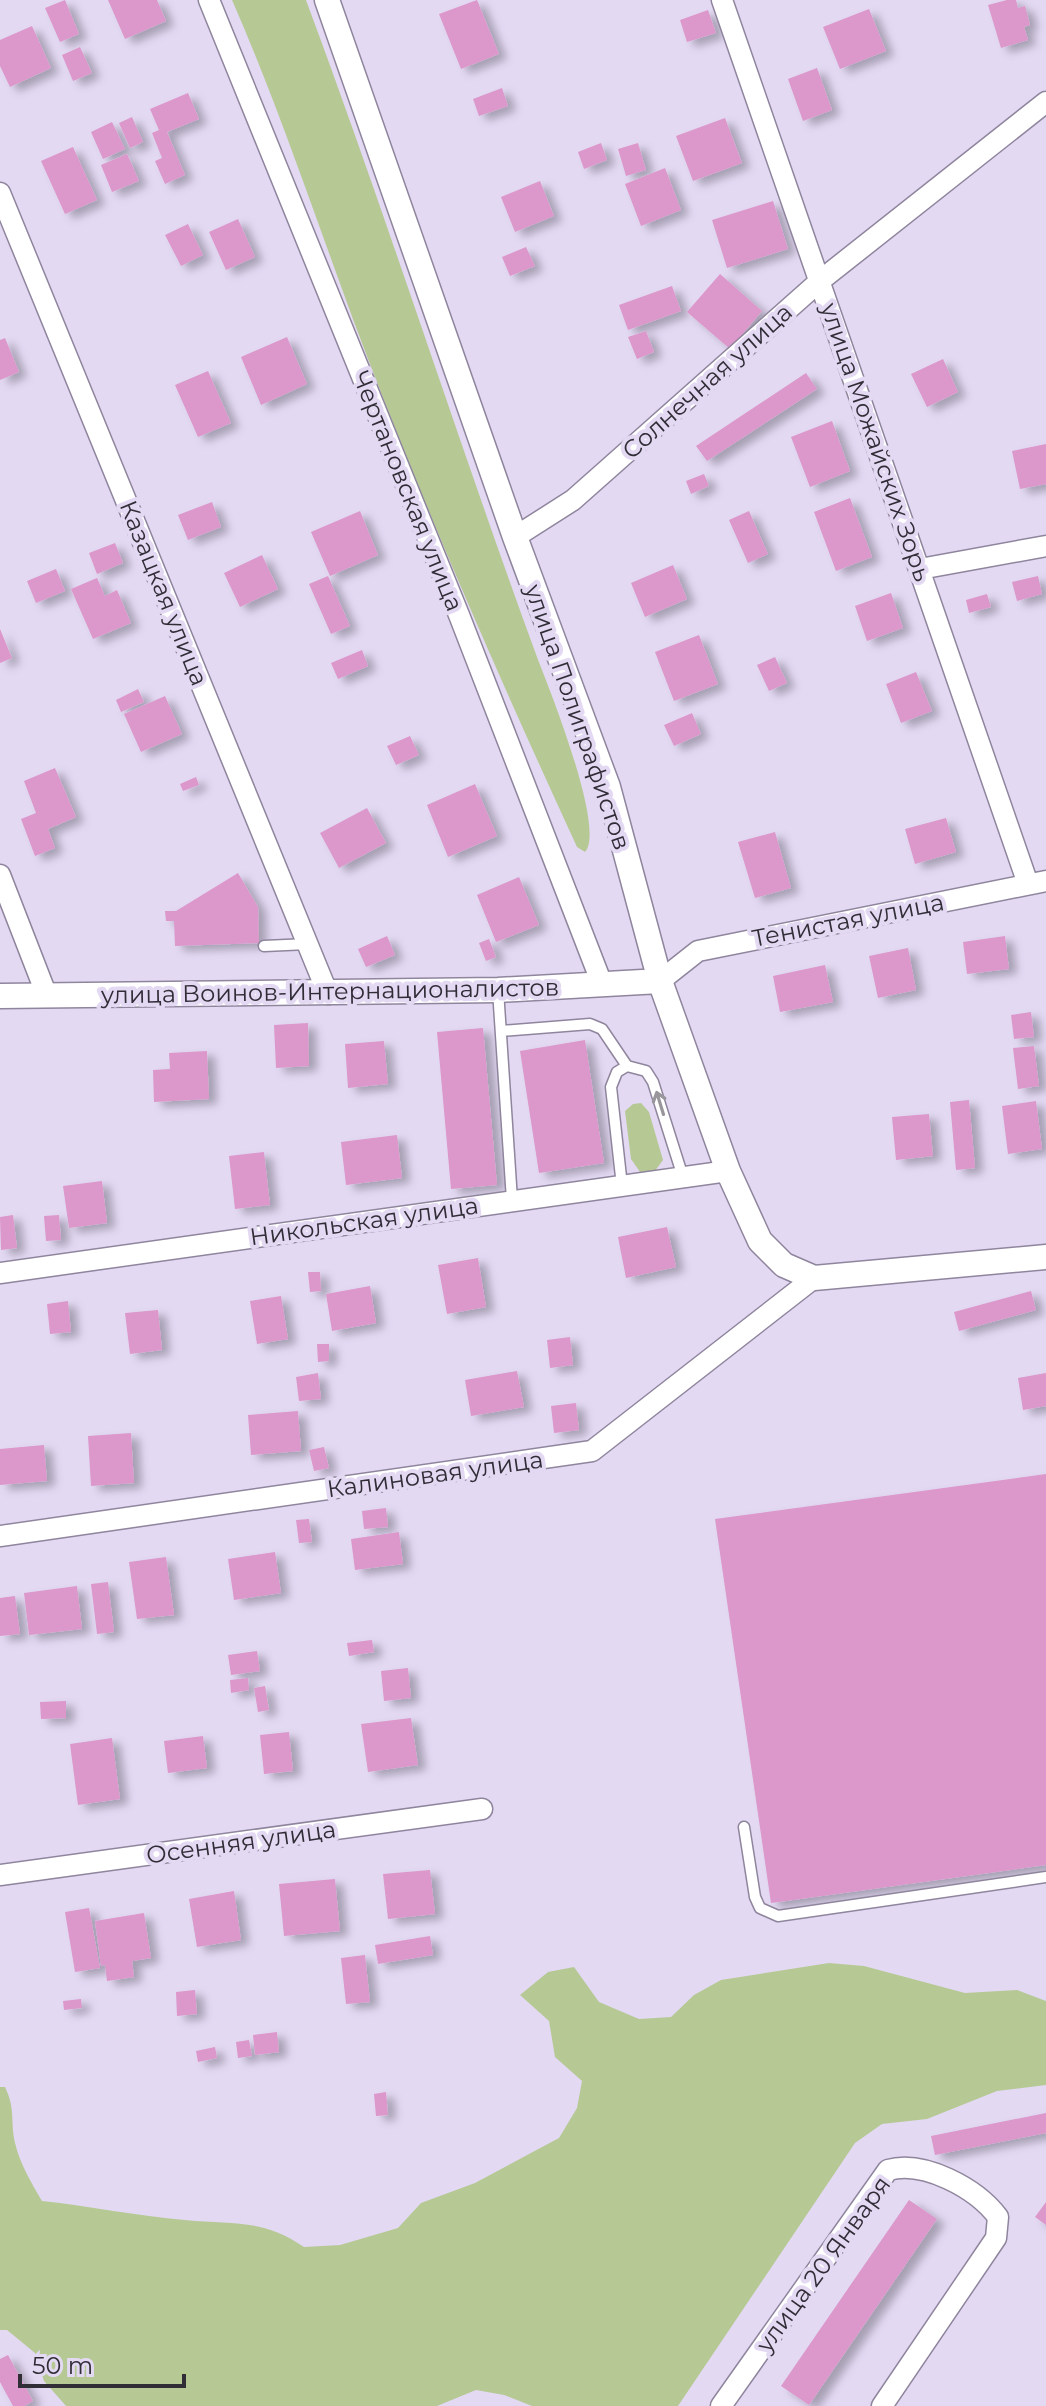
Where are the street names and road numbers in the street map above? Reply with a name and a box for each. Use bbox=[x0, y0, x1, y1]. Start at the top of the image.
street label: Солнечная улица bbox=[616, 297, 798, 465]
street label: улица Можайских Зорь bbox=[814, 298, 937, 585]
street label: Чертановская улица bbox=[347, 367, 469, 615]
street label: Казацкая улица bbox=[114, 496, 214, 690]
street label: улица Полиграфистов bbox=[519, 579, 637, 854]
street label: Тенистая улица bbox=[750, 887, 946, 953]
street label: улица Воинов-Интернационалистов bbox=[100, 973, 559, 1010]
street label: Никольская улица bbox=[248, 1191, 480, 1251]
street label: Калиновая улица bbox=[325, 1444, 545, 1504]
street label: Осенняя улица bbox=[144, 1814, 338, 1870]
street label: улица 20 Января bbox=[749, 2171, 896, 2358]

